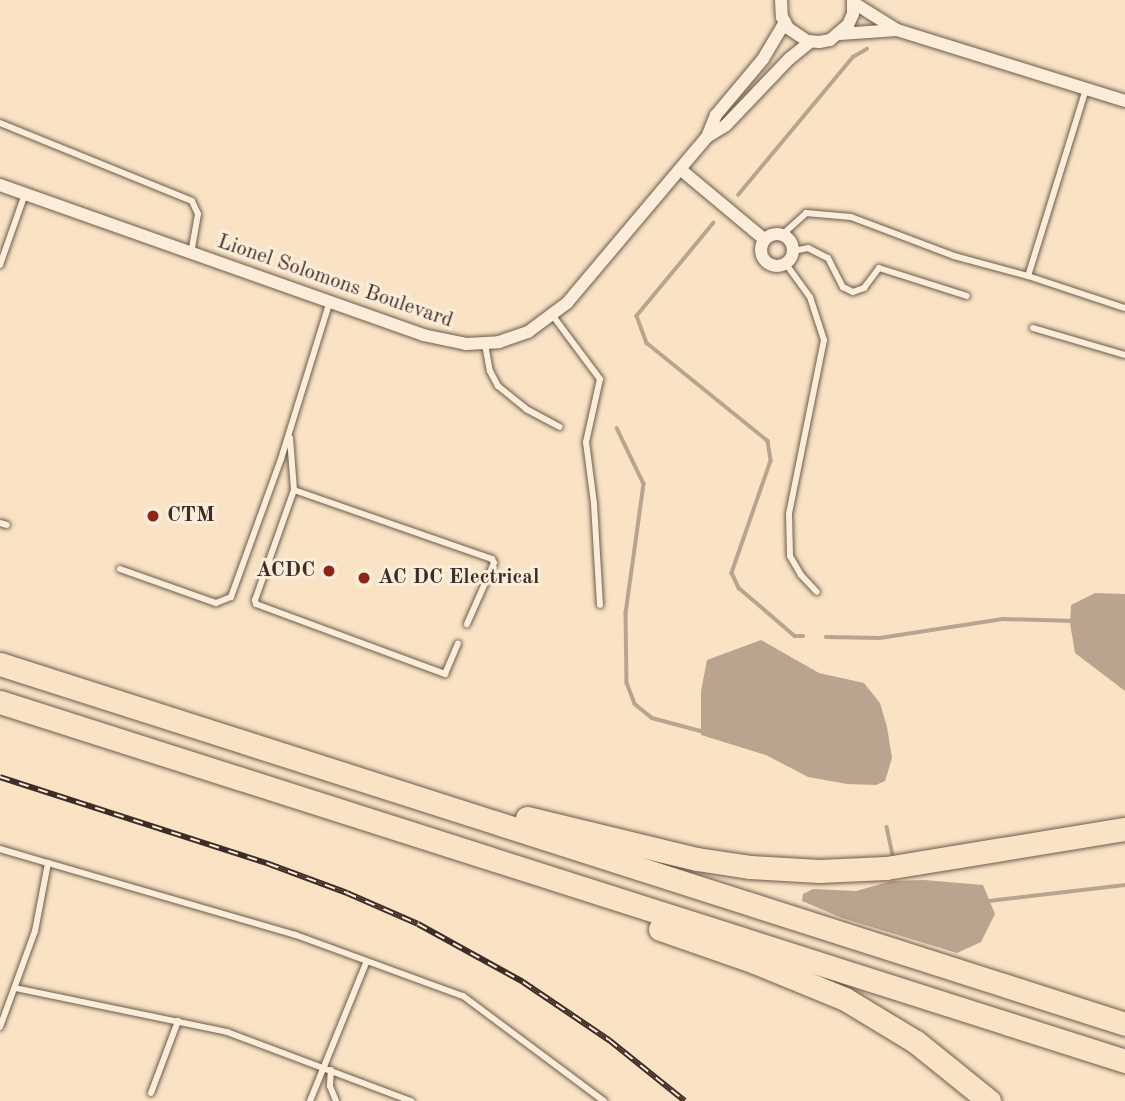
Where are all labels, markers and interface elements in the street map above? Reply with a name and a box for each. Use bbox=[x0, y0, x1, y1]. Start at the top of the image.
street label: Lionel Solomons Boulevard bbox=[214, 230, 456, 334]
place label: CTM bbox=[167, 503, 215, 529]
marker: CTM bbox=[145, 508, 161, 524]
place label: ACDC bbox=[256, 558, 315, 584]
marker: ACDC bbox=[321, 563, 337, 579]
place label: AC DC Electrical bbox=[378, 565, 539, 591]
marker: AC DC Electrical bbox=[356, 570, 372, 586]

